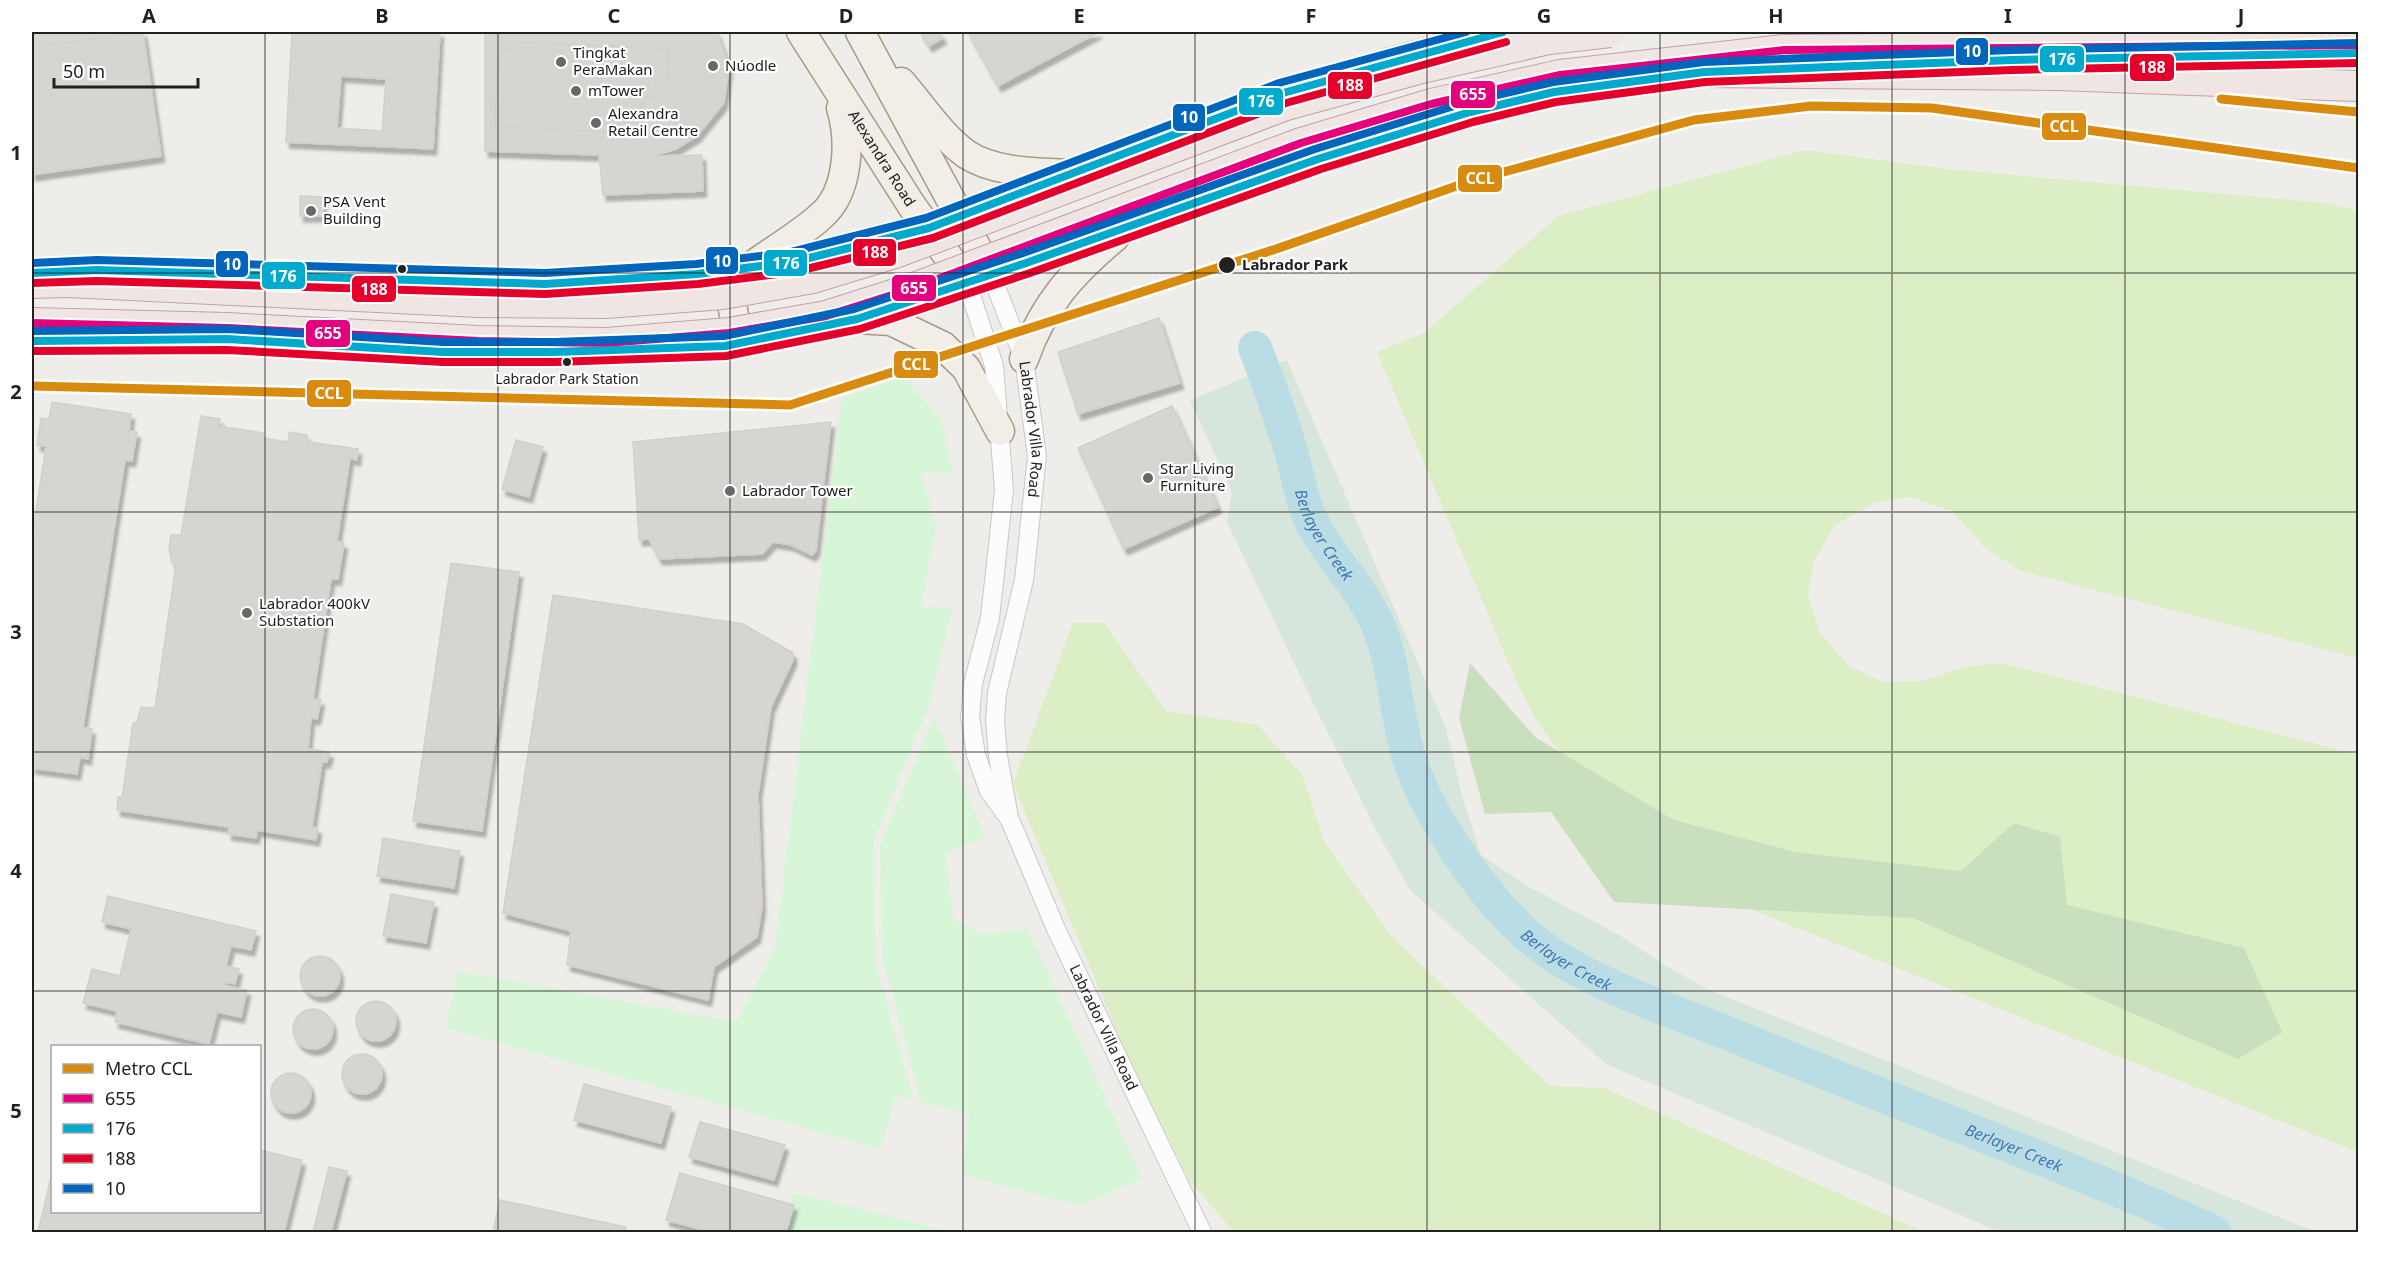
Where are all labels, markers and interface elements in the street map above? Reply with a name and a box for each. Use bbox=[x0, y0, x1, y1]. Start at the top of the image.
text: A bbox=[142, 2, 156, 29]
text: B bbox=[375, 2, 389, 29]
text: C bbox=[608, 2, 621, 29]
text: D bbox=[839, 2, 853, 29]
text: E bbox=[1073, 2, 1085, 29]
text: F bbox=[1306, 2, 1316, 29]
text: G bbox=[1537, 2, 1551, 29]
text: H bbox=[1768, 2, 1784, 29]
text: I bbox=[2004, 2, 2012, 29]
text: J bbox=[2236, 2, 2244, 29]
line badge: 10 bbox=[1955, 37, 1989, 66]
text: 10 bbox=[1963, 40, 1981, 62]
place label: Tingkat PeraMakan bbox=[573, 42, 653, 79]
line badge: 176 bbox=[2039, 45, 2085, 73]
text: 176 bbox=[2048, 48, 2076, 70]
scale bar bbox=[54, 51, 198, 89]
line badge: 188 bbox=[2129, 53, 2175, 82]
marker: Tingkat PeraMakan bbox=[554, 55, 568, 69]
place label: Núodle bbox=[725, 55, 776, 75]
text: 188 bbox=[2138, 56, 2166, 78]
text: 50 m bbox=[63, 59, 105, 83]
marker: Núodle bbox=[706, 59, 720, 73]
line badge: 188 bbox=[1327, 71, 1373, 100]
text: 188 bbox=[1336, 74, 1364, 96]
place label: mTower bbox=[588, 80, 645, 100]
line badge: 655 bbox=[1450, 80, 1496, 109]
text: 655 bbox=[1459, 83, 1487, 105]
marker: mTower bbox=[569, 84, 583, 98]
line badge: 176 bbox=[1238, 87, 1284, 116]
text: 176 bbox=[1247, 90, 1275, 112]
place label: Alexandra Retail Centre bbox=[608, 103, 698, 140]
line badge: 10 bbox=[1172, 103, 1206, 132]
street label: Alexandra Road bbox=[844, 106, 921, 210]
text: 10 bbox=[1180, 106, 1198, 128]
line badge: CCL bbox=[2041, 112, 2087, 141]
text: CCL bbox=[2049, 115, 2079, 137]
marker: Alexandra Retail Centre bbox=[589, 116, 603, 130]
text: 1 bbox=[10, 139, 22, 166]
line badge: CCL bbox=[1457, 164, 1503, 193]
text: CCL bbox=[1465, 167, 1495, 189]
place label: PSA Vent Building bbox=[323, 191, 386, 228]
marker: PSA Vent Building bbox=[304, 204, 318, 218]
line badge: 188 bbox=[852, 238, 897, 267]
text: 188 bbox=[861, 241, 889, 263]
line badge: 10 bbox=[705, 246, 739, 275]
line badge: 176 bbox=[763, 249, 808, 277]
line badge: 10 bbox=[215, 250, 249, 278]
text: 10 bbox=[713, 250, 731, 272]
text: 176 bbox=[772, 252, 800, 274]
text: 10 bbox=[223, 253, 241, 275]
place label: Labrador Park bbox=[1242, 254, 1349, 274]
marker: Labrador Park bbox=[1217, 255, 1237, 275]
line badge: 176 bbox=[261, 261, 306, 290]
unlabelled marker bbox=[396, 263, 408, 275]
text: 176 bbox=[269, 265, 297, 287]
line badge: 655 bbox=[891, 274, 937, 302]
line badge: 188 bbox=[351, 275, 397, 303]
text: 655 bbox=[900, 277, 928, 299]
text: 188 bbox=[360, 278, 388, 300]
line badge: 655 bbox=[305, 319, 351, 348]
text: 655 bbox=[314, 322, 342, 344]
line badge: CCL bbox=[893, 350, 939, 379]
text: CCL bbox=[901, 353, 931, 375]
marker: Labrador Park Station bbox=[561, 356, 573, 368]
street label: Labrador Villa Road bbox=[1015, 360, 1048, 499]
place label: Labrador Park Station bbox=[495, 369, 639, 388]
text: 2 bbox=[10, 378, 22, 405]
line badge: CCL bbox=[306, 379, 352, 408]
text: CCL bbox=[314, 382, 344, 404]
place label: Star Living Furniture bbox=[1160, 458, 1234, 495]
marker: Star Living Furniture bbox=[1141, 471, 1155, 485]
place label: Labrador Tower bbox=[742, 480, 853, 500]
marker: Labrador Tower bbox=[723, 484, 737, 498]
water label: Berlayer Creek bbox=[1290, 487, 1359, 586]
place label: Labrador 400kV Substation bbox=[259, 593, 370, 630]
marker: Labrador 400kV Substation bbox=[240, 606, 254, 620]
text: 3 bbox=[10, 618, 22, 645]
text: 4 bbox=[10, 857, 22, 884]
water label: Berlayer Creek bbox=[1516, 924, 1616, 996]
street label: Labrador Villa Road bbox=[1066, 961, 1143, 1093]
legend bbox=[51, 1045, 261, 1213]
text: Metro CCL bbox=[105, 1056, 192, 1080]
text: 655 bbox=[105, 1086, 136, 1110]
text: 5 bbox=[10, 1097, 22, 1124]
text: 176 bbox=[105, 1116, 136, 1140]
water label: Berlayer Creek bbox=[1962, 1118, 2067, 1177]
text: 188 bbox=[105, 1146, 136, 1170]
text: 10 bbox=[105, 1176, 126, 1200]

